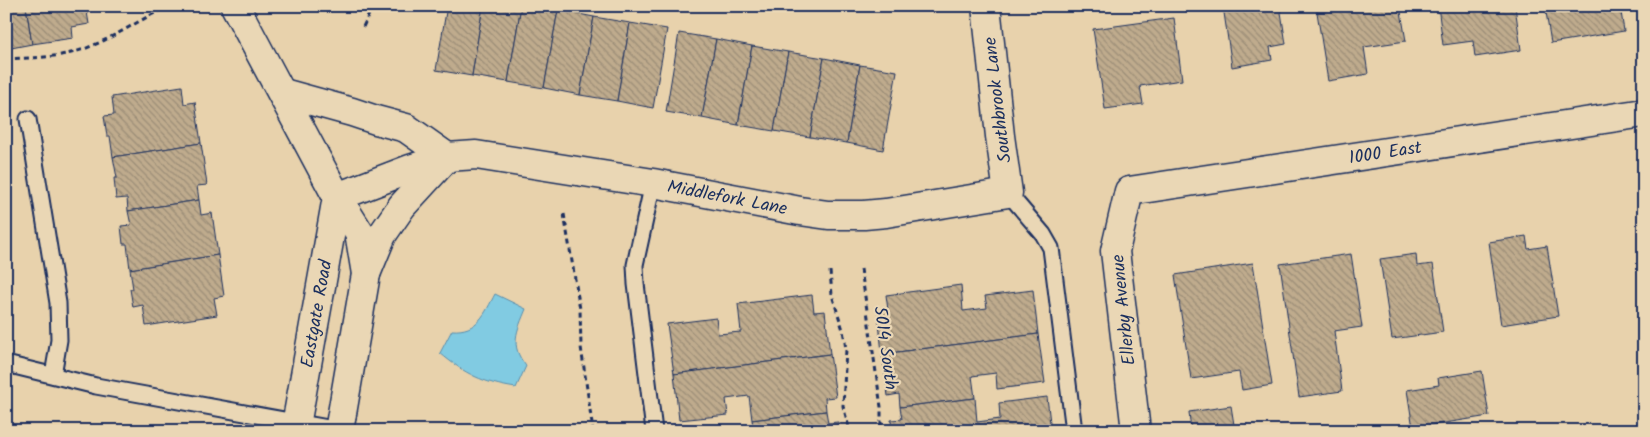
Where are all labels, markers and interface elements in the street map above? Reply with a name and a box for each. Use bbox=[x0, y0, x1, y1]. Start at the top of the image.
street label: Southbrook Lane bbox=[976, 35, 1021, 164]
street label: 1000 East bbox=[1347, 134, 1425, 174]
street label: Middlefork Lane bbox=[665, 173, 789, 224]
street label: Ellerby Avenue bbox=[1104, 253, 1145, 367]
street label: Eastgate Road bbox=[294, 257, 342, 370]
street label: 5014 South bbox=[864, 304, 905, 392]

